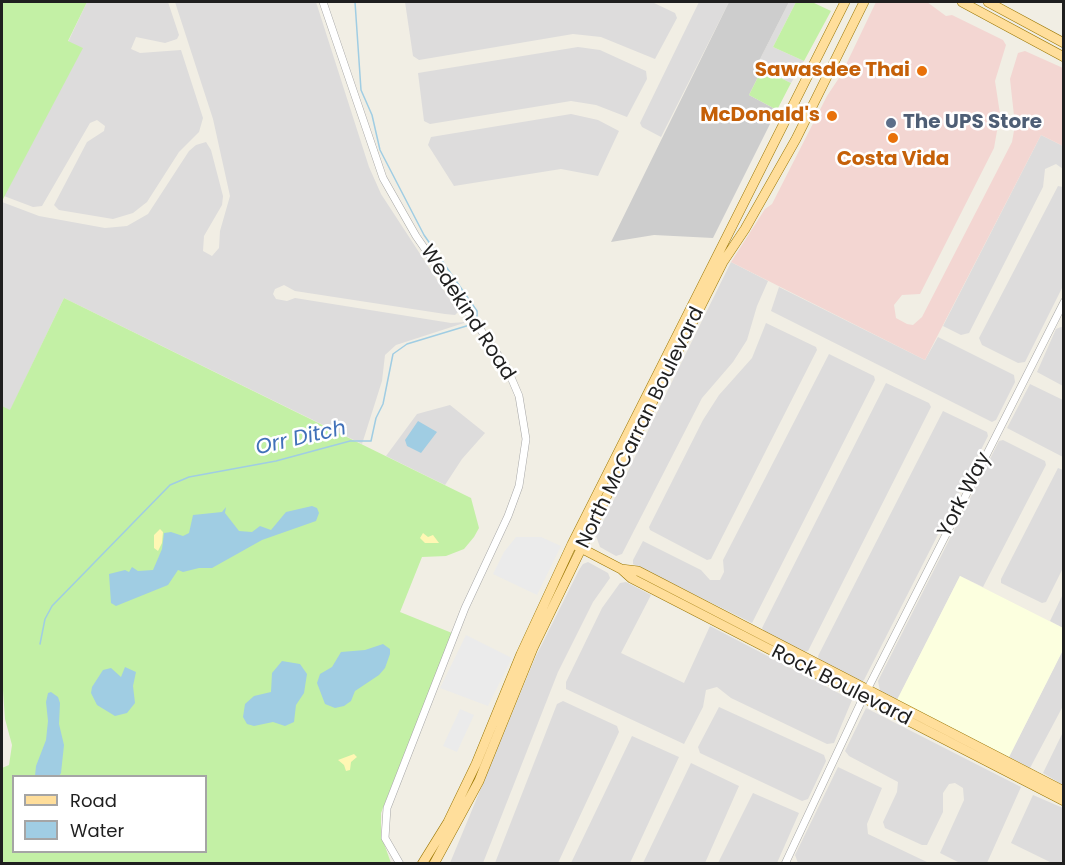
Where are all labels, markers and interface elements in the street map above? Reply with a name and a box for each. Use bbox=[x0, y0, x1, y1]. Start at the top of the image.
place label: Sawasdee Thai bbox=[755, 59, 910, 83]
marker: Sawasdee Thai bbox=[915, 64, 929, 78]
place label: McDonald's bbox=[700, 104, 820, 128]
marker: McDonald's bbox=[825, 109, 839, 123]
place label: The UPS Store bbox=[903, 111, 1042, 135]
marker: The UPS Store bbox=[884, 116, 898, 130]
marker: Costa Vida bbox=[886, 131, 900, 145]
place label: Costa Vida bbox=[837, 148, 949, 172]
street label: Wedekind Road bbox=[414, 241, 520, 385]
street label: North McCarran Boulevard bbox=[572, 303, 710, 553]
water label: Orr Ditch bbox=[253, 416, 349, 462]
street label: York Way bbox=[933, 449, 997, 541]
street label: Rock Boulevard bbox=[767, 640, 915, 732]
legend bbox=[12, 775, 207, 853]
text: Road bbox=[70, 788, 117, 813]
text: Water bbox=[70, 818, 124, 843]

